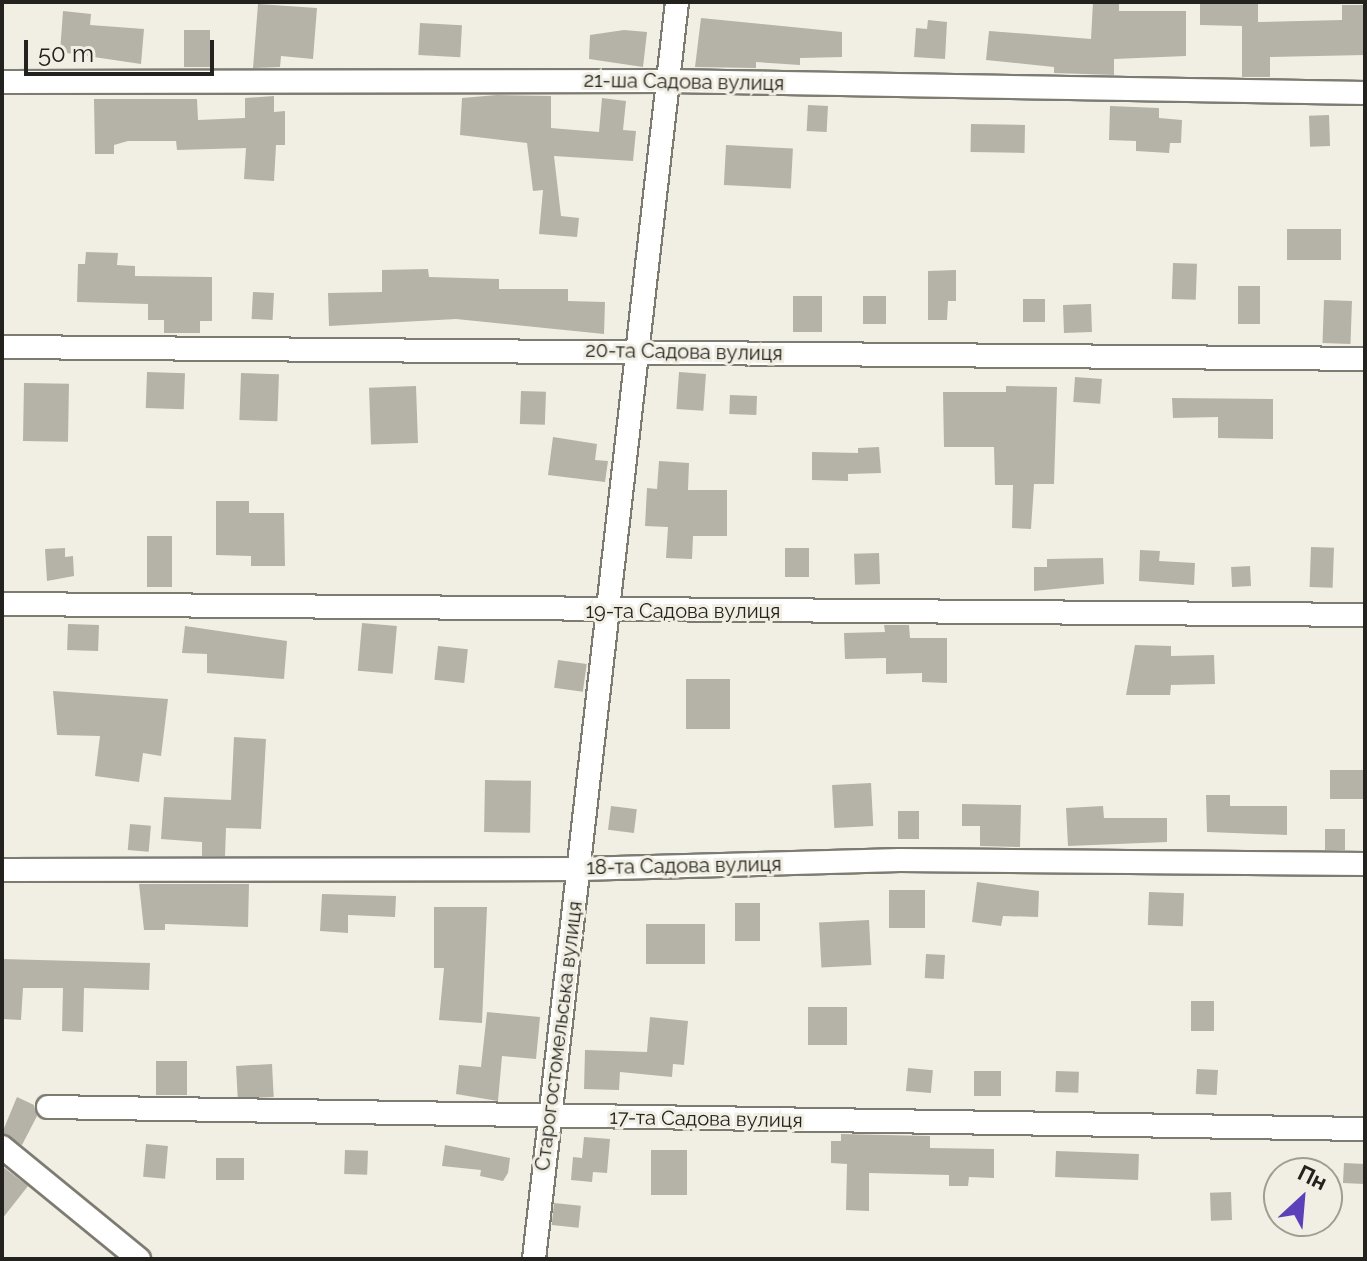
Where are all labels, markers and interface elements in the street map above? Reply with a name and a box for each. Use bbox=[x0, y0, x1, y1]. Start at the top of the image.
scale bar bbox=[28, 24, 218, 74]
text: 50 m bbox=[38, 39, 94, 68]
street label: 21-ша Садова вулиця bbox=[583, 68, 785, 96]
street label: 20-та Садова вулиця bbox=[585, 338, 783, 366]
street label: 19-та Садова вулиця bbox=[586, 599, 780, 623]
street label: 18-та Садова вулиця bbox=[586, 852, 782, 880]
street label: Старогостомельська вулиця bbox=[531, 900, 587, 1172]
street label: 17-та Садова вулиця bbox=[609, 1105, 803, 1133]
north arrow bbox=[1263, 1157, 1343, 1237]
text: Пн bbox=[1294, 1159, 1331, 1195]

